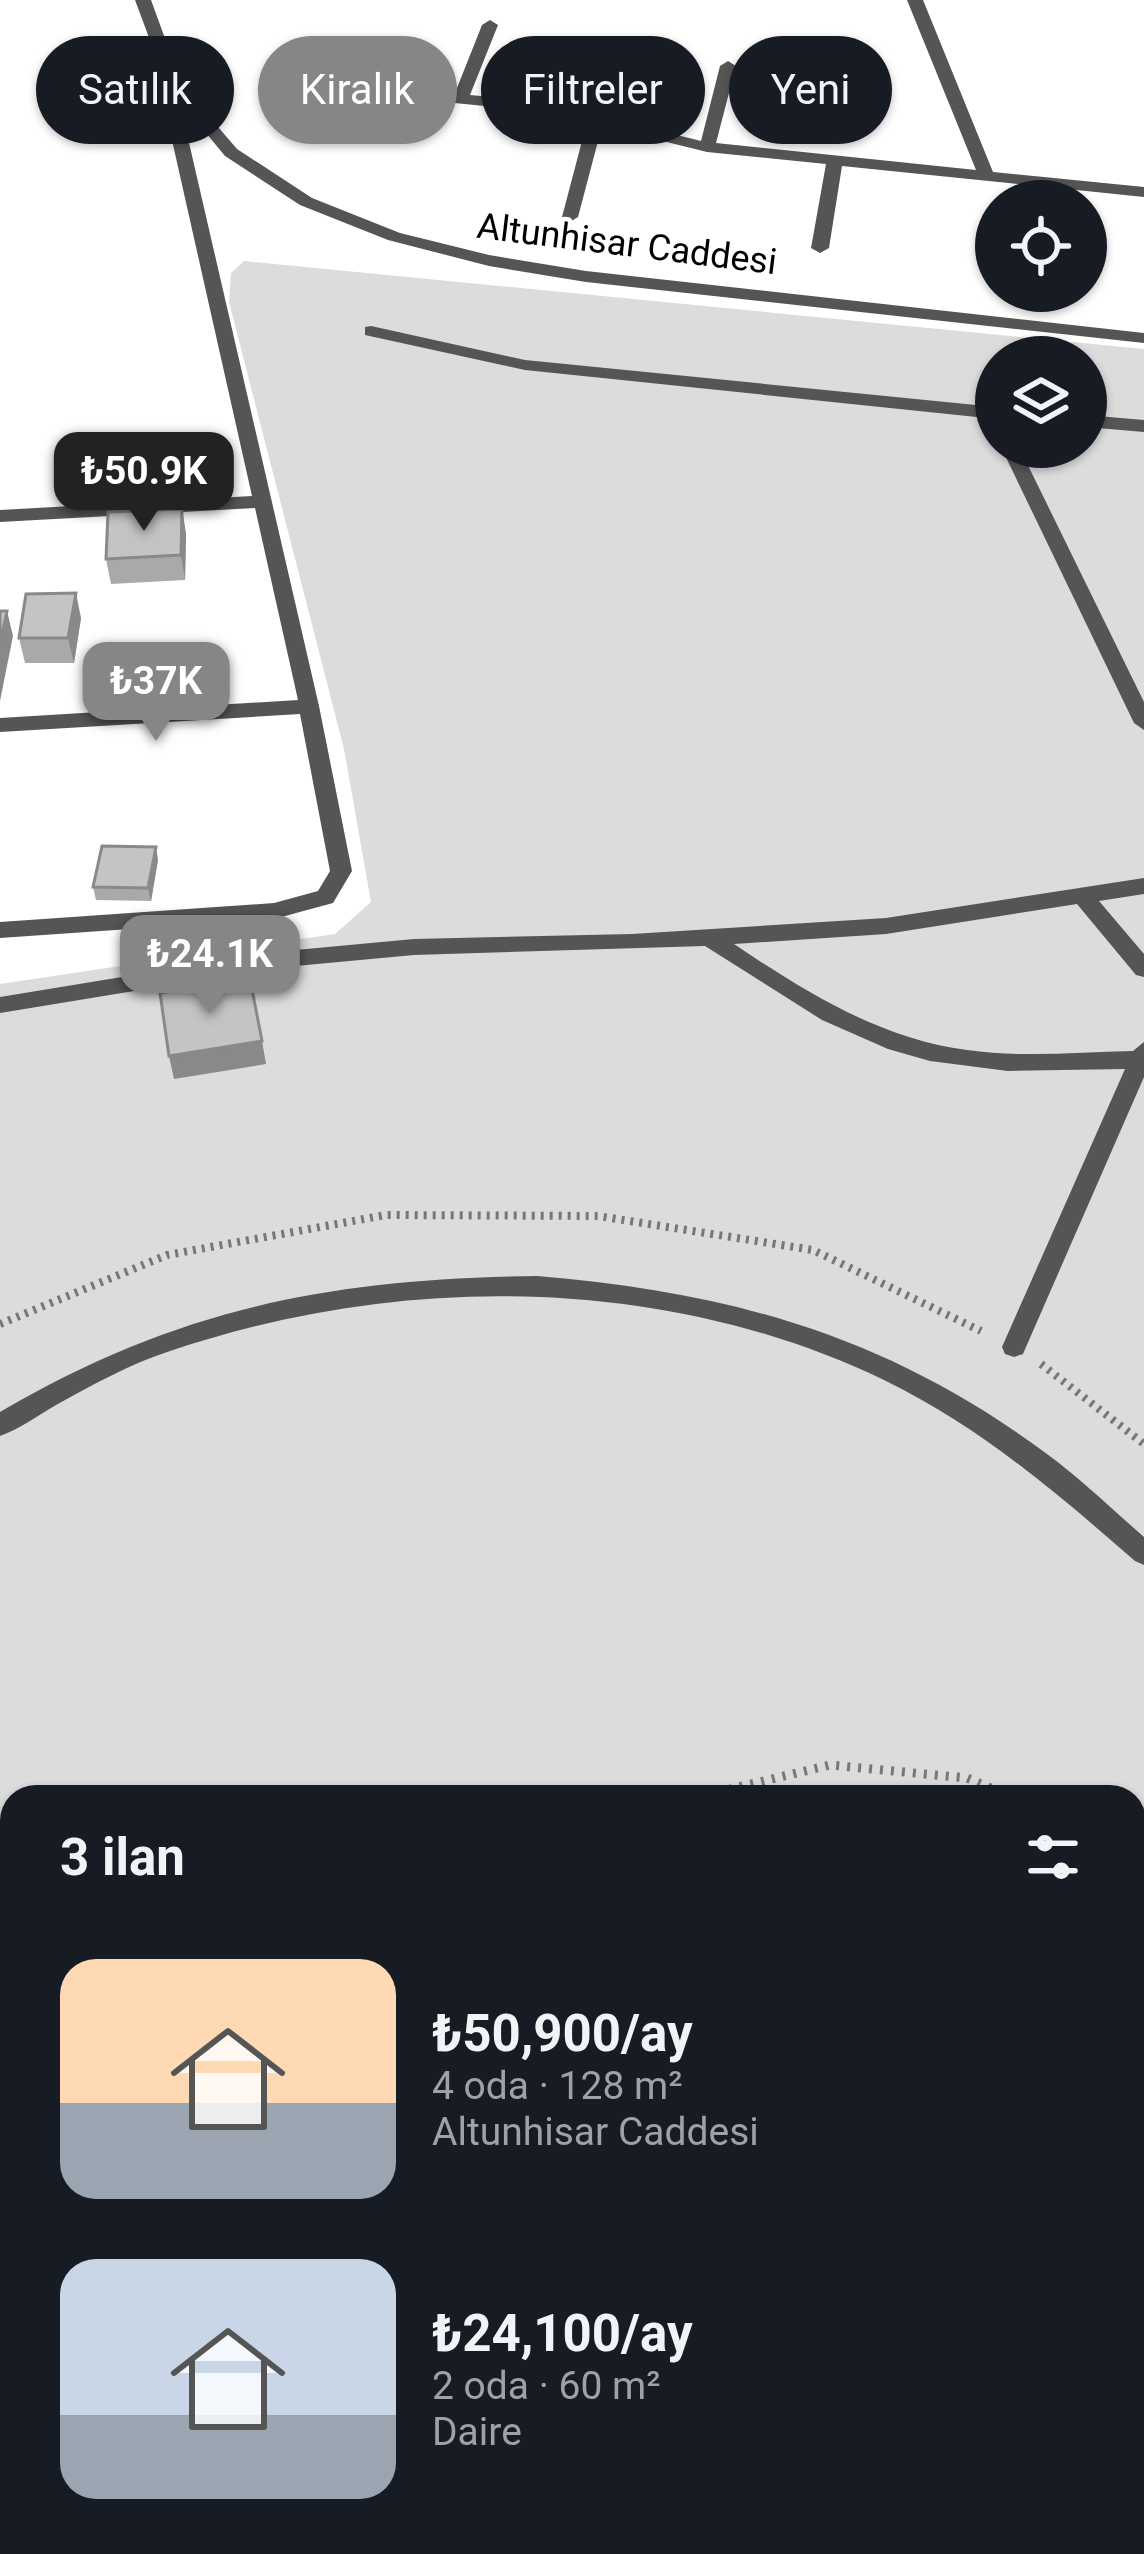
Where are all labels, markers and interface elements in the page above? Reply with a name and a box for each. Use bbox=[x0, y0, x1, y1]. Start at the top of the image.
chip: Satılık bbox=[36, 36, 234, 144]
chip: Kiralık bbox=[258, 36, 457, 144]
chip: Filtreler bbox=[481, 36, 705, 144]
chip: Yeni bbox=[729, 36, 892, 144]
map controls bbox=[975, 180, 1107, 468]
button: locate bbox=[975, 180, 1107, 312]
street label: Altunhisar Caddesi bbox=[475, 205, 779, 283]
button: layers bbox=[975, 336, 1107, 468]
pin: ₺50.9K bbox=[46, 432, 242, 534]
text: ₺50.9K bbox=[81, 448, 207, 494]
pin: ₺37K bbox=[85, 642, 227, 744]
text: ₺37K bbox=[110, 658, 202, 704]
pin: ₺24.1K bbox=[112, 915, 308, 1017]
text: ₺24.1K bbox=[147, 931, 273, 977]
icon: filters bbox=[1020, 1824, 1086, 1890]
text: 3 ilan bbox=[60, 1828, 185, 1887]
text: ₺50,900/ay bbox=[432, 2004, 693, 2063]
icon: home bbox=[156, 2007, 300, 2151]
text: 4 oda · 128 m² bbox=[432, 2063, 683, 2109]
text: Altunhisar Caddesi bbox=[432, 2109, 759, 2155]
text: ₺24,100/ay bbox=[432, 2304, 693, 2363]
icon: home bbox=[156, 2307, 300, 2451]
text: 2 oda · 60 m² bbox=[432, 2363, 661, 2409]
text: Daire bbox=[432, 2409, 522, 2455]

